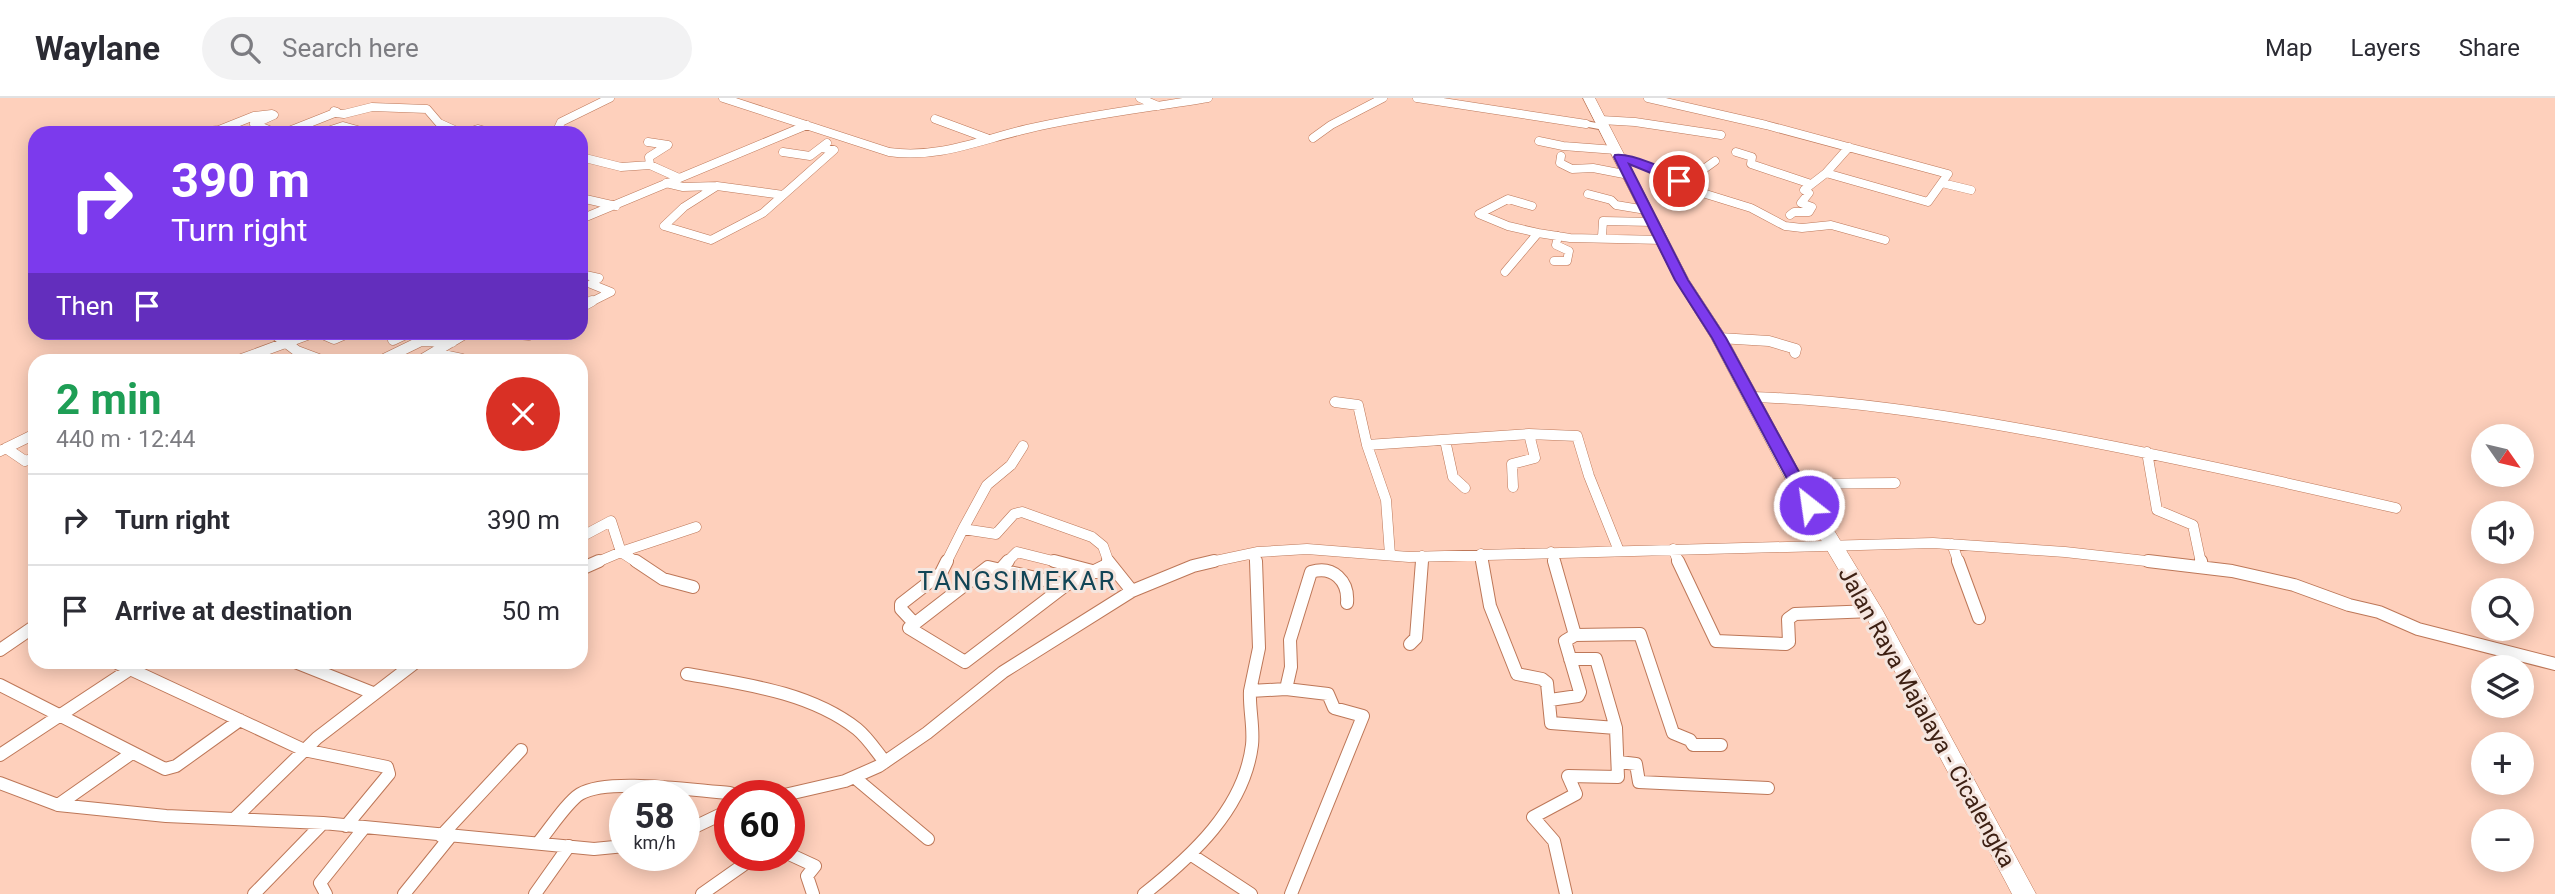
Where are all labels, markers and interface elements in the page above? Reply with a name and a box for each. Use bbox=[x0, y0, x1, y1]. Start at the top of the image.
search box bbox=[202, 17, 692, 80]
text: Waylane bbox=[35, 29, 160, 68]
icon: search bbox=[226, 29, 264, 67]
text: Search here bbox=[282, 33, 419, 63]
text: Map bbox=[2265, 34, 2313, 62]
text: Layers bbox=[2351, 34, 2421, 62]
text: Share bbox=[2459, 34, 2520, 62]
pin bbox=[1649, 151, 1709, 211]
text: 390 m bbox=[171, 152, 310, 209]
icon: right bbox=[56, 154, 147, 245]
icon: arrive bbox=[1660, 162, 1698, 200]
text: Turn right bbox=[171, 211, 307, 249]
icon: arrive bbox=[128, 287, 166, 325]
text: Then bbox=[56, 291, 114, 321]
text: 2 min bbox=[56, 375, 162, 424]
button: close bbox=[486, 377, 560, 451]
north arrow bbox=[2471, 424, 2534, 486]
map controls bbox=[2471, 424, 2534, 872]
text: 440 m · 12:44 bbox=[56, 426, 195, 453]
position arrow bbox=[1772, 468, 1846, 542]
icon: right bbox=[56, 501, 94, 539]
button: sound bbox=[2471, 501, 2534, 564]
text: Turn right bbox=[115, 505, 230, 535]
text: 390 m bbox=[487, 505, 560, 535]
street label: Jalan Raya Majalaya - Cicalengka bbox=[1832, 562, 2021, 872]
district label: TANGSIMEKAR bbox=[917, 566, 1117, 596]
button: search bbox=[2471, 578, 2534, 641]
icon: arrive bbox=[56, 592, 94, 630]
text: Arrive at destination bbox=[115, 596, 352, 626]
text: 50 m bbox=[502, 596, 560, 626]
button: layers bbox=[2471, 655, 2534, 718]
button: + bbox=[2471, 732, 2534, 795]
speed limit sign: 60 bbox=[714, 780, 805, 871]
text: 58 bbox=[634, 796, 675, 837]
button: − bbox=[2471, 809, 2534, 872]
text: km/h bbox=[633, 832, 676, 853]

